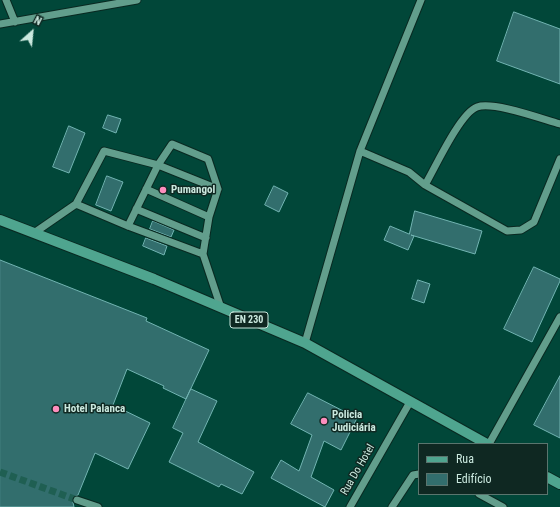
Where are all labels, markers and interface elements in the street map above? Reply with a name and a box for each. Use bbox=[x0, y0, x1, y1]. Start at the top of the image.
north arrow bbox=[12, 12, 52, 52]
text: N bbox=[32, 14, 44, 28]
place label: Pumangol bbox=[171, 183, 215, 197]
marker: Pumangol bbox=[158, 185, 168, 195]
road number: EN 230 bbox=[230, 312, 268, 328]
place label: Hotel Palanca bbox=[64, 402, 125, 416]
marker: Hotel Palanca bbox=[51, 404, 61, 414]
place label: Policia Judiciária bbox=[332, 408, 376, 434]
marker: Policia Judiciária bbox=[319, 416, 329, 426]
street label: Rua Do Hotel bbox=[338, 442, 378, 498]
legend bbox=[418, 443, 548, 495]
text: Rua bbox=[456, 452, 474, 466]
text: Edifício bbox=[456, 472, 492, 486]

